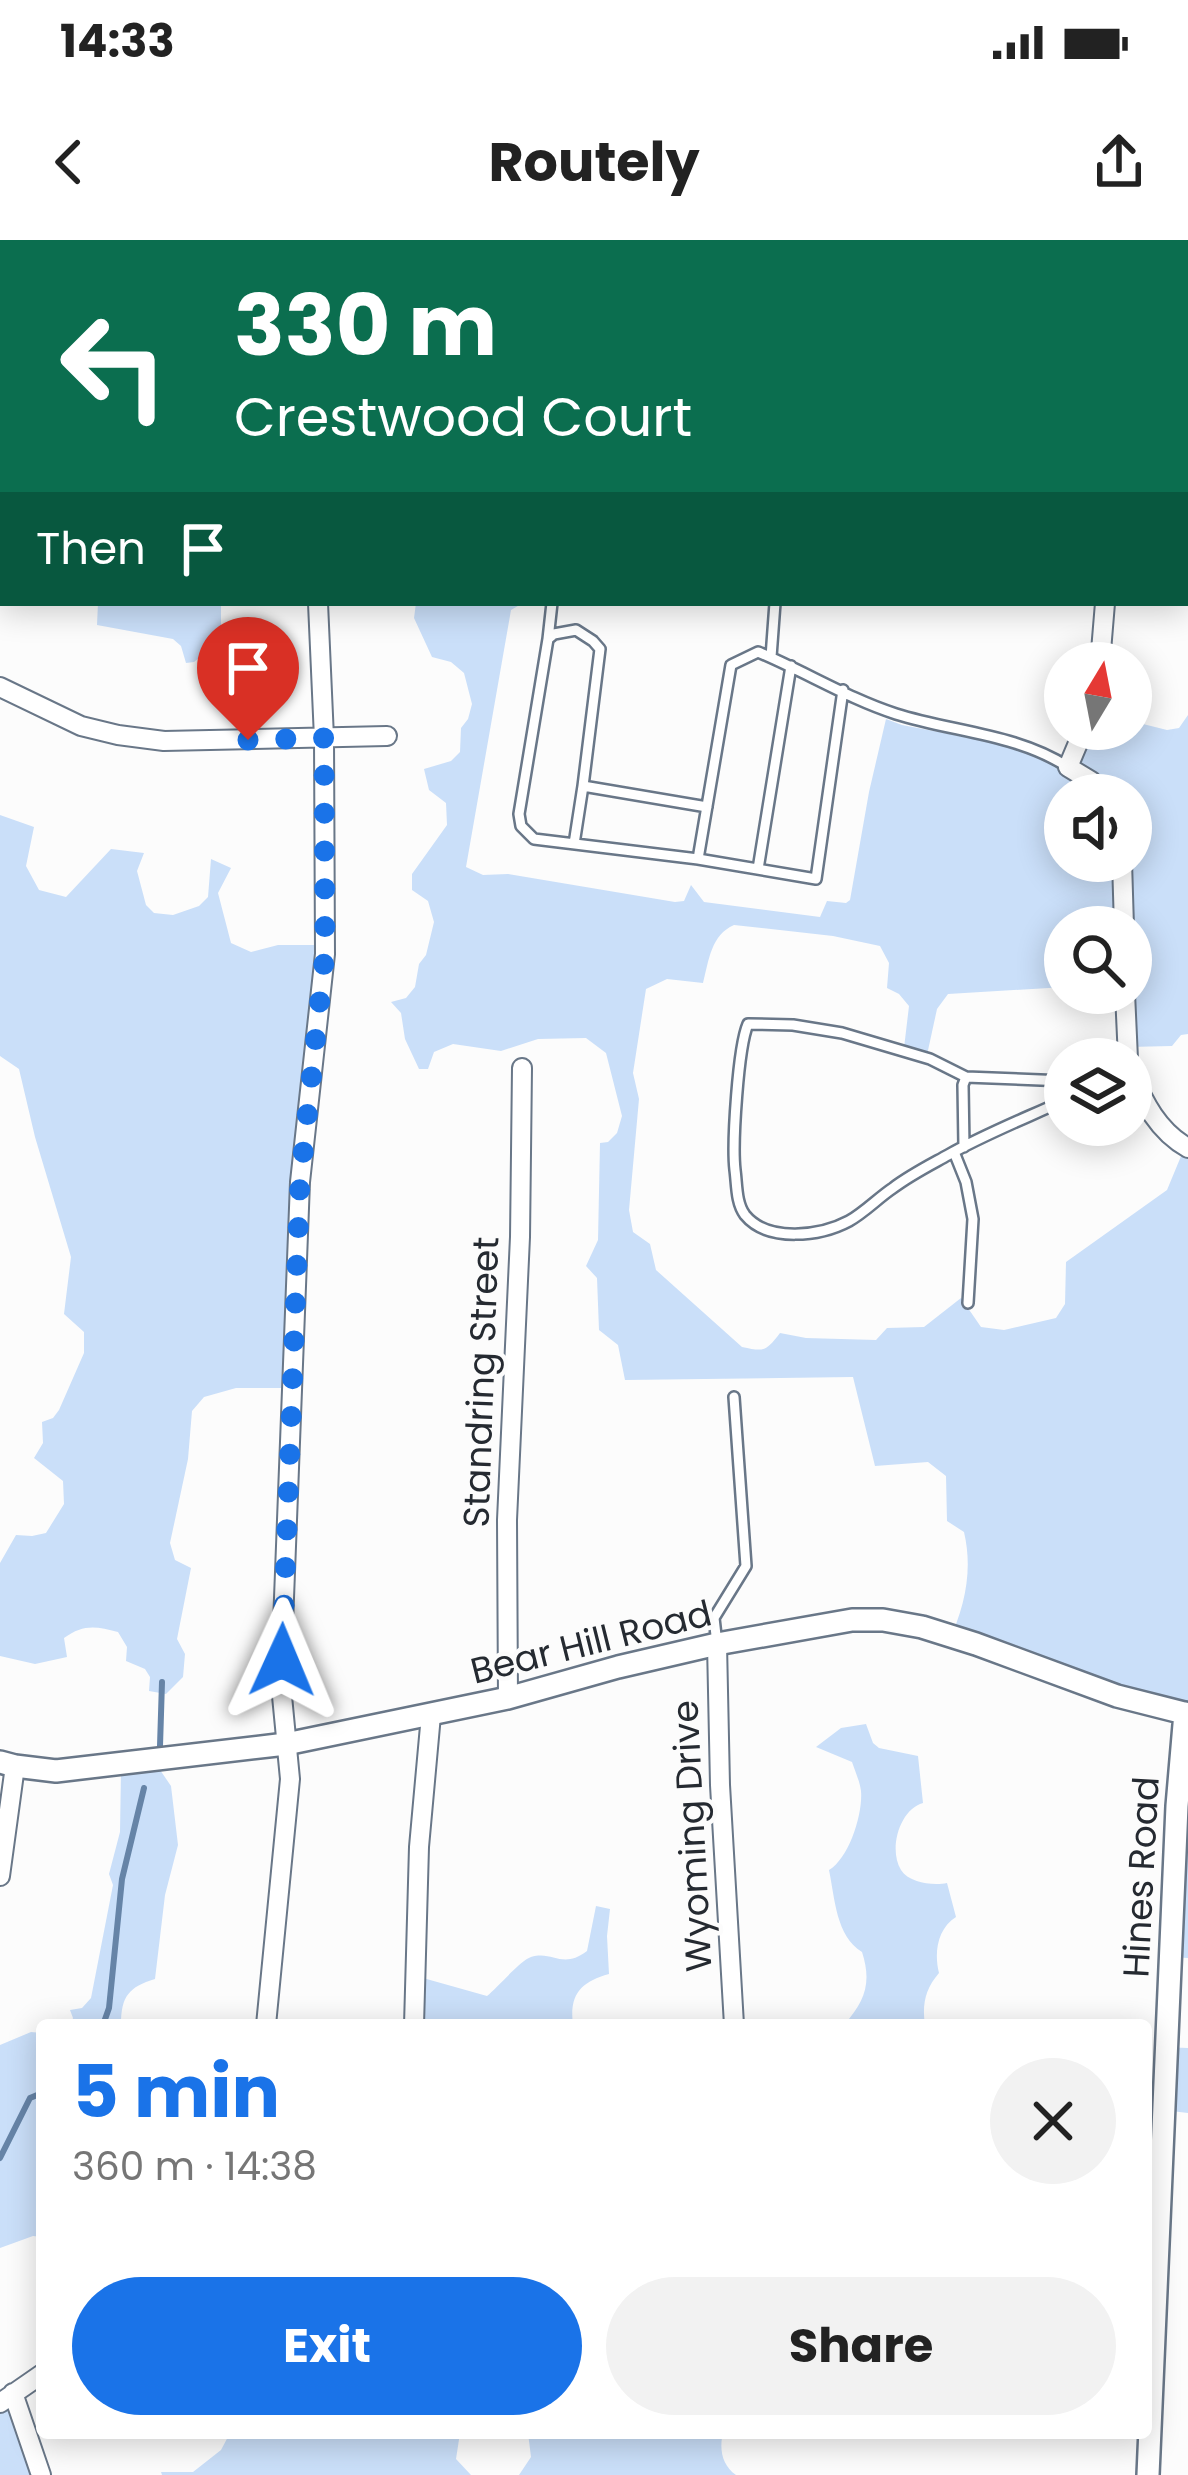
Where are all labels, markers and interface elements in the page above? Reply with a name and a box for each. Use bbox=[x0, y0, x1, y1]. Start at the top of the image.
text: 14:33 bbox=[60, 10, 175, 73]
text: Routely bbox=[488, 124, 700, 200]
icon: back bbox=[36, 129, 102, 195]
icon: share bbox=[1086, 129, 1152, 195]
text: 330 m bbox=[234, 267, 497, 384]
icon: left bbox=[36, 288, 192, 444]
text: Crestwood Court bbox=[234, 379, 692, 455]
icon: arrive bbox=[170, 516, 236, 582]
text: Then bbox=[36, 517, 146, 580]
pin bbox=[197, 617, 299, 740]
icon: arrive bbox=[215, 635, 281, 701]
north arrow bbox=[1044, 642, 1152, 750]
map controls bbox=[1044, 642, 1152, 1146]
button: sound bbox=[1044, 774, 1152, 882]
button: search bbox=[1044, 906, 1152, 1014]
button: layers bbox=[1044, 1038, 1152, 1146]
street label: Standring Street bbox=[450, 1236, 512, 1528]
street label: Bear Hill Road bbox=[465, 1587, 717, 1697]
position arrow bbox=[219, 1597, 345, 1723]
street label: Wyoming Drive bbox=[659, 1699, 725, 1973]
street label: Hines Road bbox=[1110, 1775, 1172, 1979]
text: 5 min bbox=[72, 2041, 280, 2142]
button: close bbox=[990, 2058, 1116, 2184]
text: 360 m · 14:38 bbox=[72, 2139, 317, 2194]
button: Exit bbox=[72, 2277, 582, 2415]
button: Share bbox=[606, 2277, 1116, 2415]

